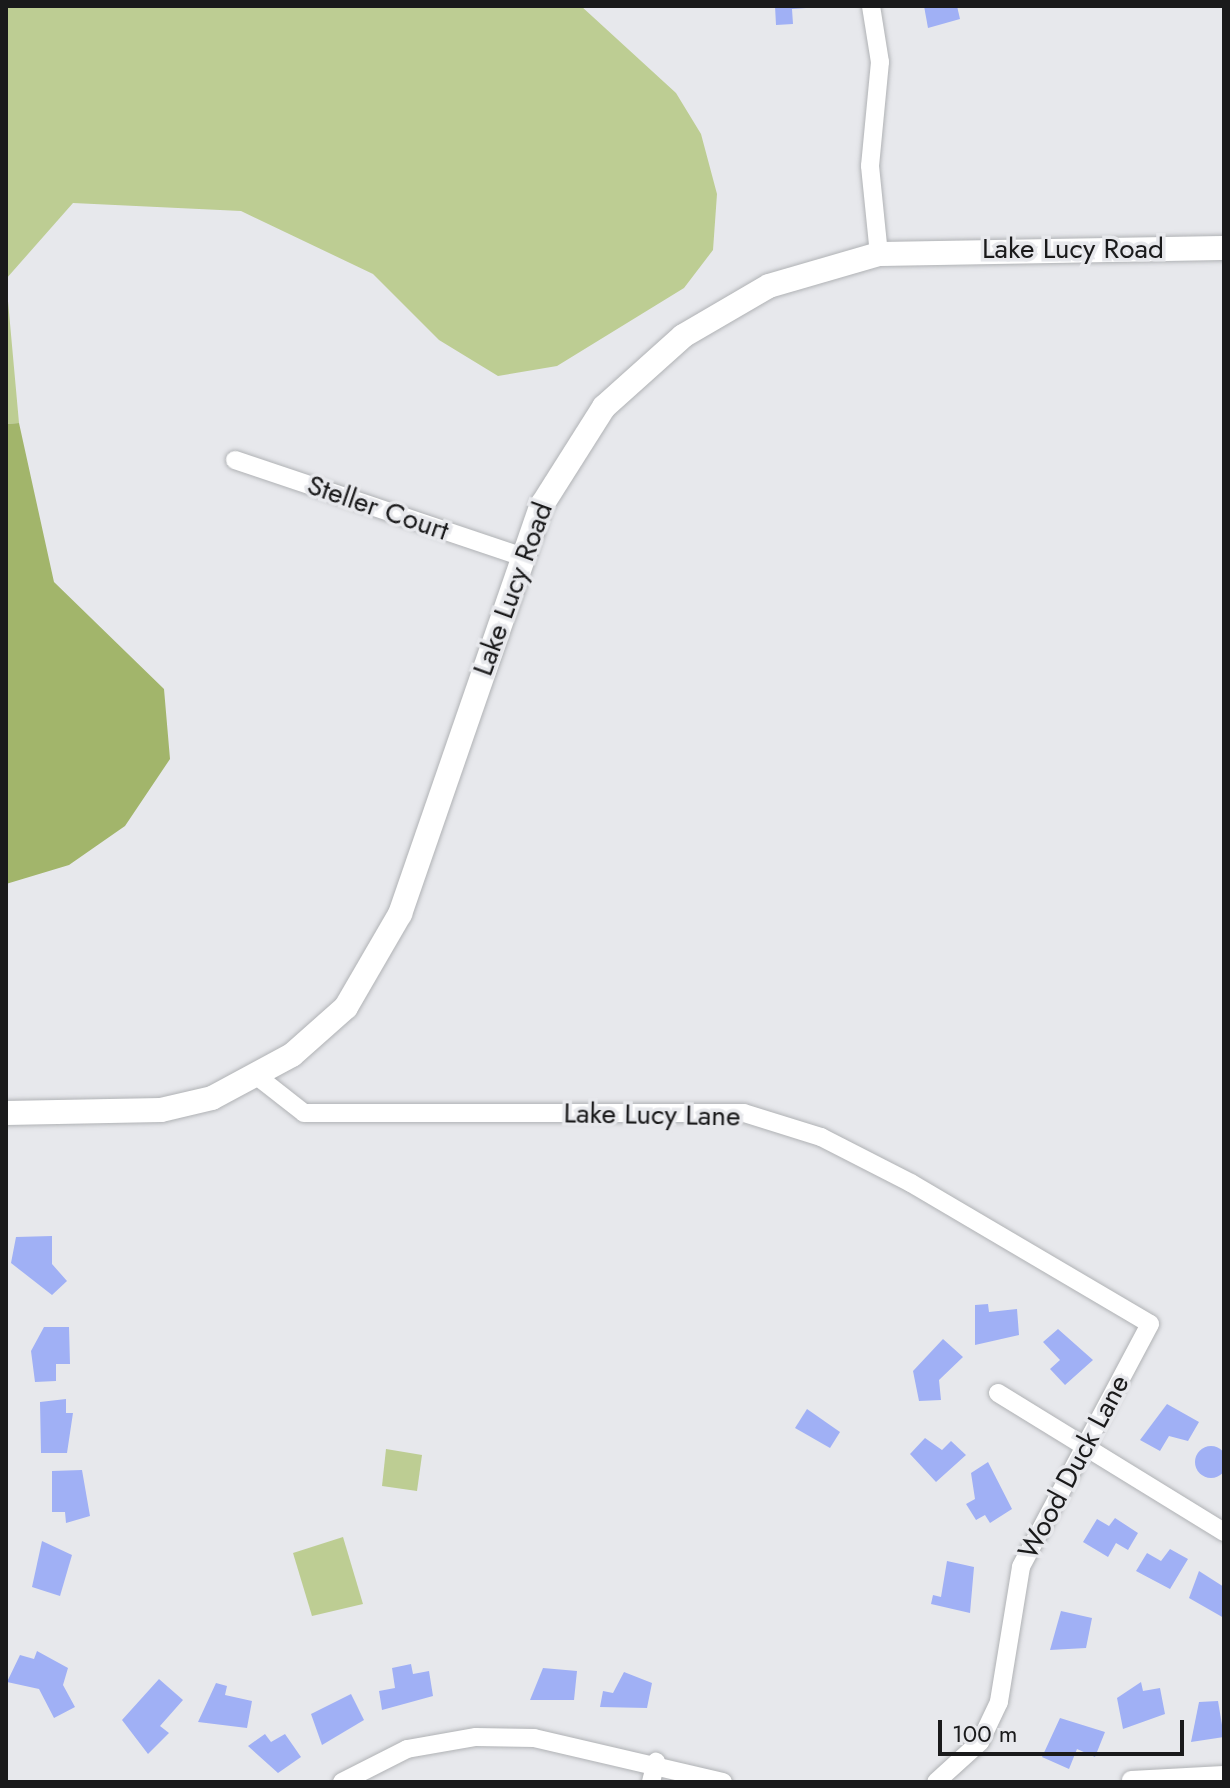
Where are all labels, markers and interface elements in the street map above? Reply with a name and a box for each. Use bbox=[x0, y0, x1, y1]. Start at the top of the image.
street label: Lake Lucy Road bbox=[982, 232, 1164, 266]
street label: Steller Court bbox=[303, 468, 453, 548]
street label: Lake Lucy Road bbox=[466, 498, 560, 680]
street label: Lake Lucy Lane bbox=[563, 1097, 741, 1133]
street label: Wood Duck Lane bbox=[1011, 1369, 1137, 1565]
scale bar bbox=[942, 1704, 1188, 1754]
text: 100 m bbox=[952, 1716, 1018, 1751]

